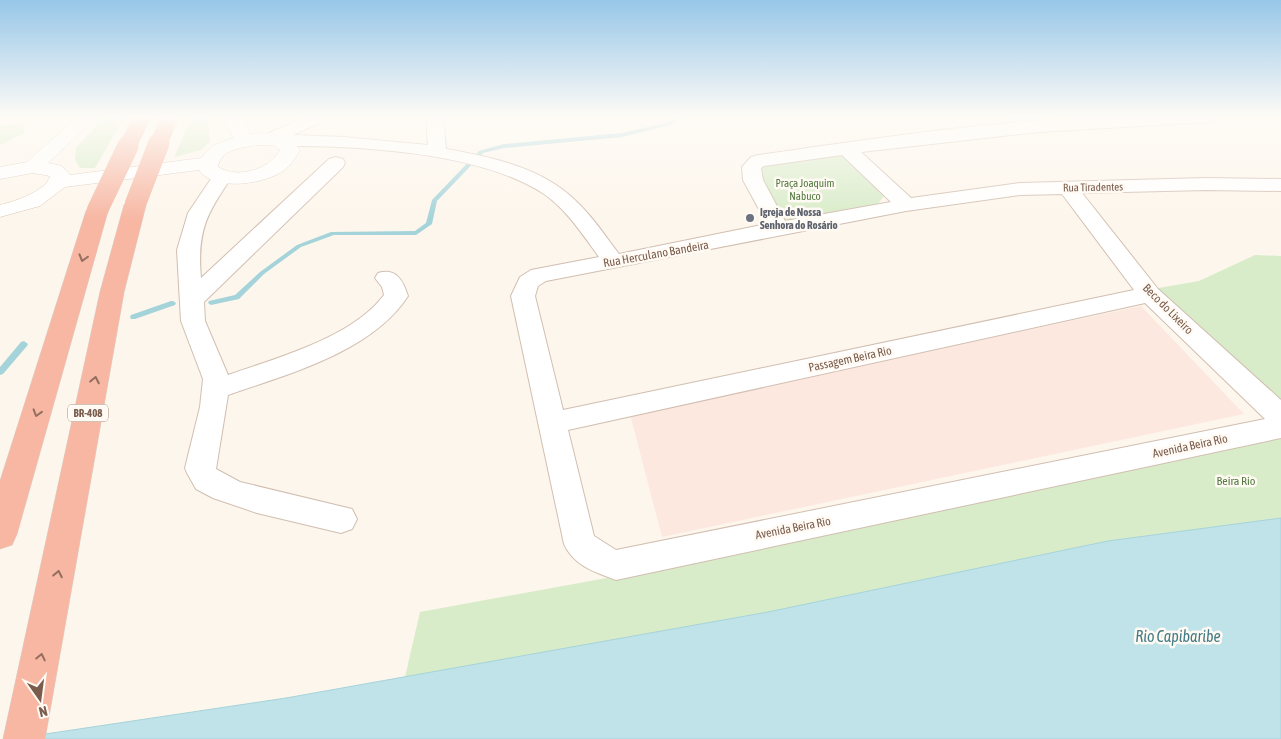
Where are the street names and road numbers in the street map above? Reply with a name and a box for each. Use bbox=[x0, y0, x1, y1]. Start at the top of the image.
street label: Rua Tiradentes bbox=[1063, 180, 1123, 194]
street label: Rua Herculano Bandeira bbox=[602, 238, 710, 270]
street label: Beco do Lixeiro bbox=[1140, 281, 1196, 337]
street label: Passagem Beira Rio bbox=[807, 343, 893, 375]
road number: BR-408 bbox=[68, 404, 108, 422]
street label: Avenida Beira Rio bbox=[1151, 431, 1229, 461]
street label: Avenida Beira Rio bbox=[754, 514, 832, 542]

